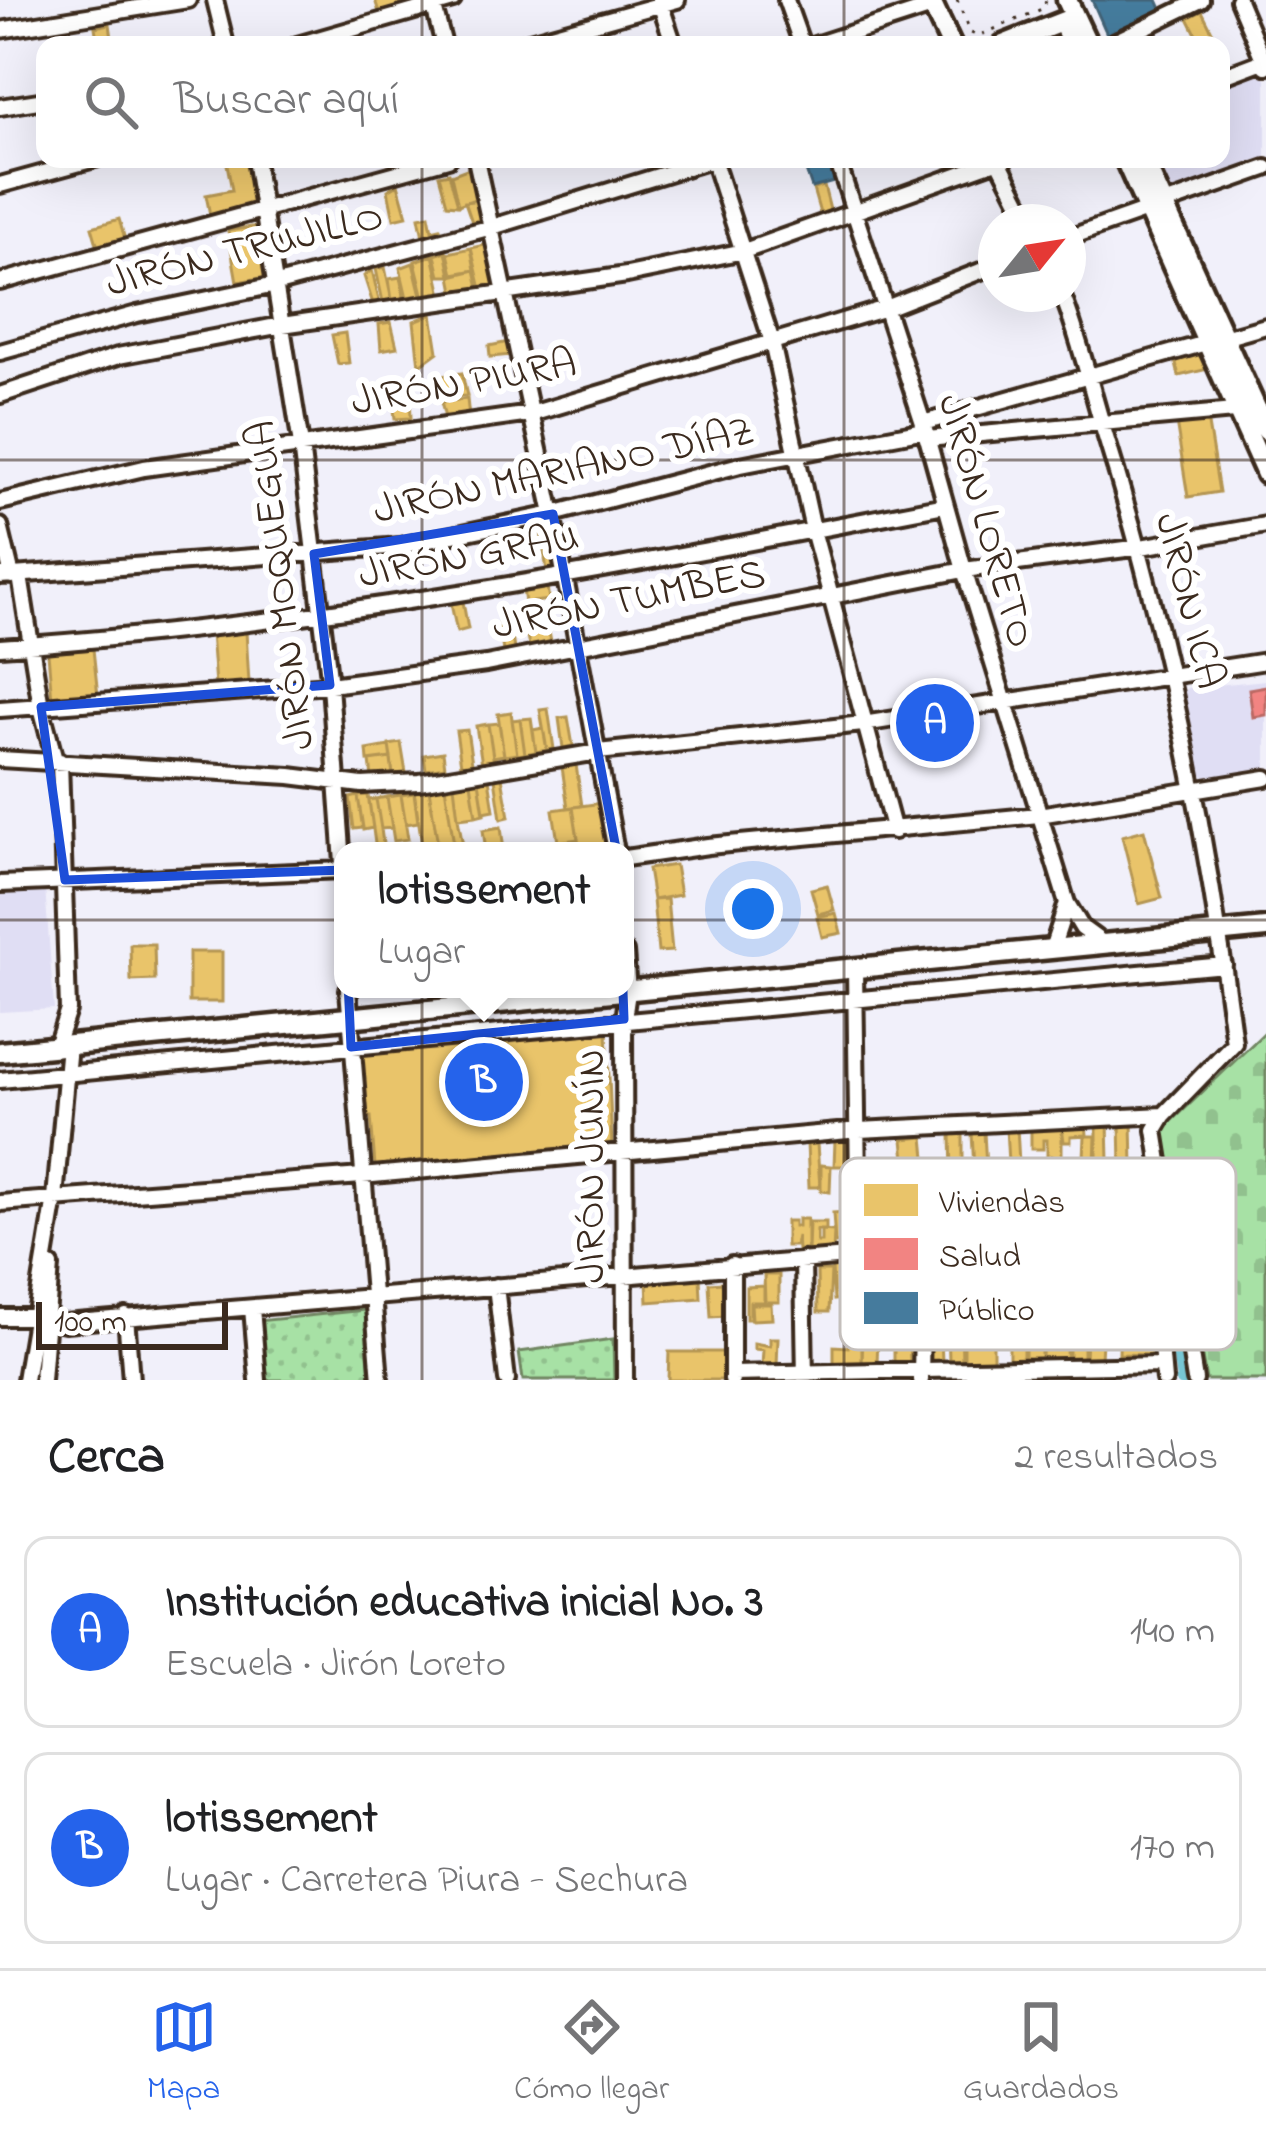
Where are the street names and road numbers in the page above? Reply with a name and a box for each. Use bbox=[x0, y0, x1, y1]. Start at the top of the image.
street label: JIRÓN TRUJILLO bbox=[100, 187, 390, 315]
street label: JIRÓN PIURA bbox=[347, 334, 581, 434]
street label: JIRÓN LORETO bbox=[920, 387, 1050, 655]
street label: JIRÓN MARIANO DÍAZ bbox=[368, 402, 760, 542]
street label: JIRÓN MOQUEGUA bbox=[232, 417, 332, 753]
street label: JIRÓN ICA bbox=[1137, 507, 1239, 695]
street label: JIRÓN GRAU bbox=[354, 508, 584, 606]
street label: JIRÓN TUMBES bbox=[487, 545, 771, 657]
street label: JIRÓN JUNÍN bbox=[562, 1049, 623, 1283]

